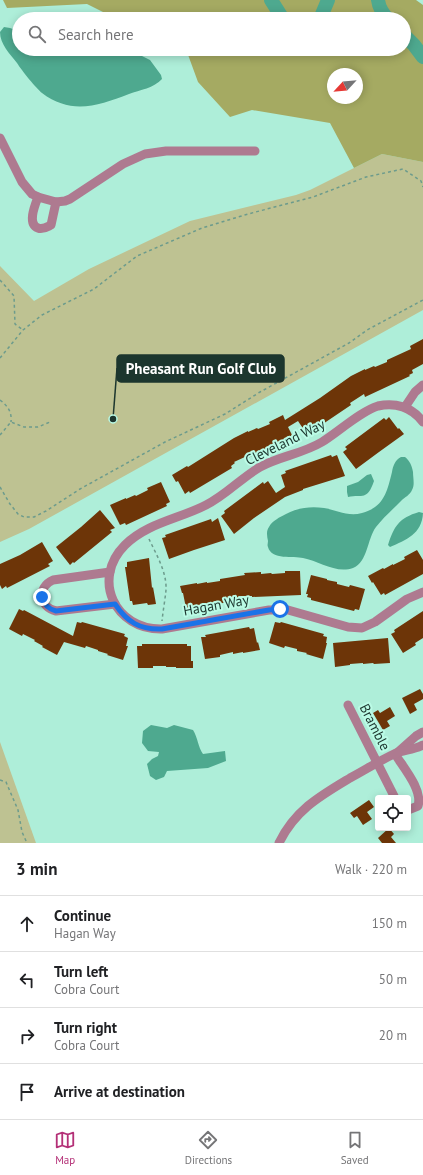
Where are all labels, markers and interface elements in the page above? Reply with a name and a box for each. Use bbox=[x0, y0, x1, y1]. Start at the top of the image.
search box bbox=[12, 12, 411, 56]
icon: search bbox=[26, 23, 48, 45]
text: Search here bbox=[58, 25, 134, 44]
north arrow bbox=[327, 68, 363, 104]
callout: Pheasant Run Golf Club bbox=[117, 355, 284, 382]
text: Pheasant Run Golf Club bbox=[126, 359, 276, 378]
street label: Cleveland Way bbox=[242, 415, 328, 469]
route end bbox=[33, 588, 51, 606]
street label: Hagan Way bbox=[182, 590, 251, 620]
route start bbox=[271, 600, 289, 618]
street label: Bramble bbox=[356, 701, 394, 753]
map controls bbox=[375, 795, 411, 831]
button: locate bbox=[375, 795, 411, 831]
text: 3 min bbox=[16, 858, 57, 880]
text: Walk · 220 m bbox=[335, 861, 407, 878]
text: Continue bbox=[54, 906, 111, 925]
icon: ahead bbox=[16, 913, 38, 935]
text: 150 m bbox=[372, 915, 407, 932]
text: Hagan Way bbox=[54, 925, 116, 942]
text: Turn left bbox=[54, 962, 108, 981]
icon: left bbox=[16, 969, 38, 991]
text: 50 m bbox=[379, 971, 407, 988]
text: Cobra Court bbox=[54, 981, 119, 998]
text: Turn right bbox=[54, 1018, 117, 1037]
icon: right bbox=[16, 1025, 38, 1047]
text: 20 m bbox=[379, 1027, 407, 1044]
text: Cobra Court bbox=[54, 1037, 119, 1054]
icon: arrive bbox=[16, 1081, 38, 1103]
text: Arrive at destination bbox=[54, 1082, 185, 1101]
tab: Map bbox=[54, 1129, 76, 1167]
tab: Directions bbox=[185, 1129, 232, 1167]
tab: Saved bbox=[341, 1129, 369, 1167]

